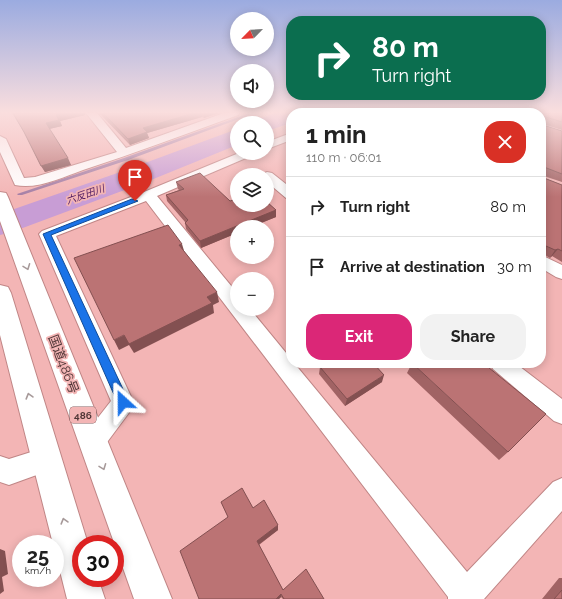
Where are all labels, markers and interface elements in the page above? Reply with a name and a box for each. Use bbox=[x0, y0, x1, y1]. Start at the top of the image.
north arrow bbox=[230, 12, 274, 56]
map controls bbox=[230, 12, 274, 316]
text: 80 m bbox=[372, 31, 439, 64]
icon: right bbox=[306, 32, 358, 84]
button: sound bbox=[230, 64, 274, 108]
text: Turn right bbox=[372, 65, 451, 86]
button: search bbox=[230, 116, 274, 160]
text: 1 min bbox=[306, 120, 367, 149]
button: close bbox=[484, 121, 526, 163]
text: 110 m · 06:01 bbox=[306, 150, 381, 165]
pin bbox=[118, 160, 152, 201]
icon: arrive bbox=[124, 166, 146, 188]
button: layers bbox=[230, 168, 274, 212]
water label: 六反田川 bbox=[64, 182, 107, 206]
icon: right bbox=[306, 196, 328, 218]
text: Turn right bbox=[340, 198, 410, 216]
text: 80 m bbox=[490, 198, 526, 216]
button: + bbox=[230, 220, 274, 264]
icon: arrive bbox=[306, 256, 328, 278]
text: Arrive at destination bbox=[340, 258, 485, 276]
text: 30 m bbox=[497, 258, 532, 276]
one-way arrow bbox=[23, 263, 31, 270]
button: − bbox=[230, 272, 274, 316]
button: Exit bbox=[306, 314, 412, 360]
button: Share bbox=[420, 314, 526, 360]
street label: 国道486号 bbox=[45, 333, 82, 396]
position arrow bbox=[102, 381, 144, 423]
one-way arrow bbox=[25, 393, 34, 400]
road number: 486 bbox=[70, 407, 96, 423]
one-way arrow bbox=[99, 463, 107, 470]
one-way arrow bbox=[60, 518, 69, 525]
speed limit sign: 30 bbox=[72, 535, 124, 587]
text: 25 bbox=[27, 544, 49, 568]
text: km/h bbox=[25, 565, 51, 576]

